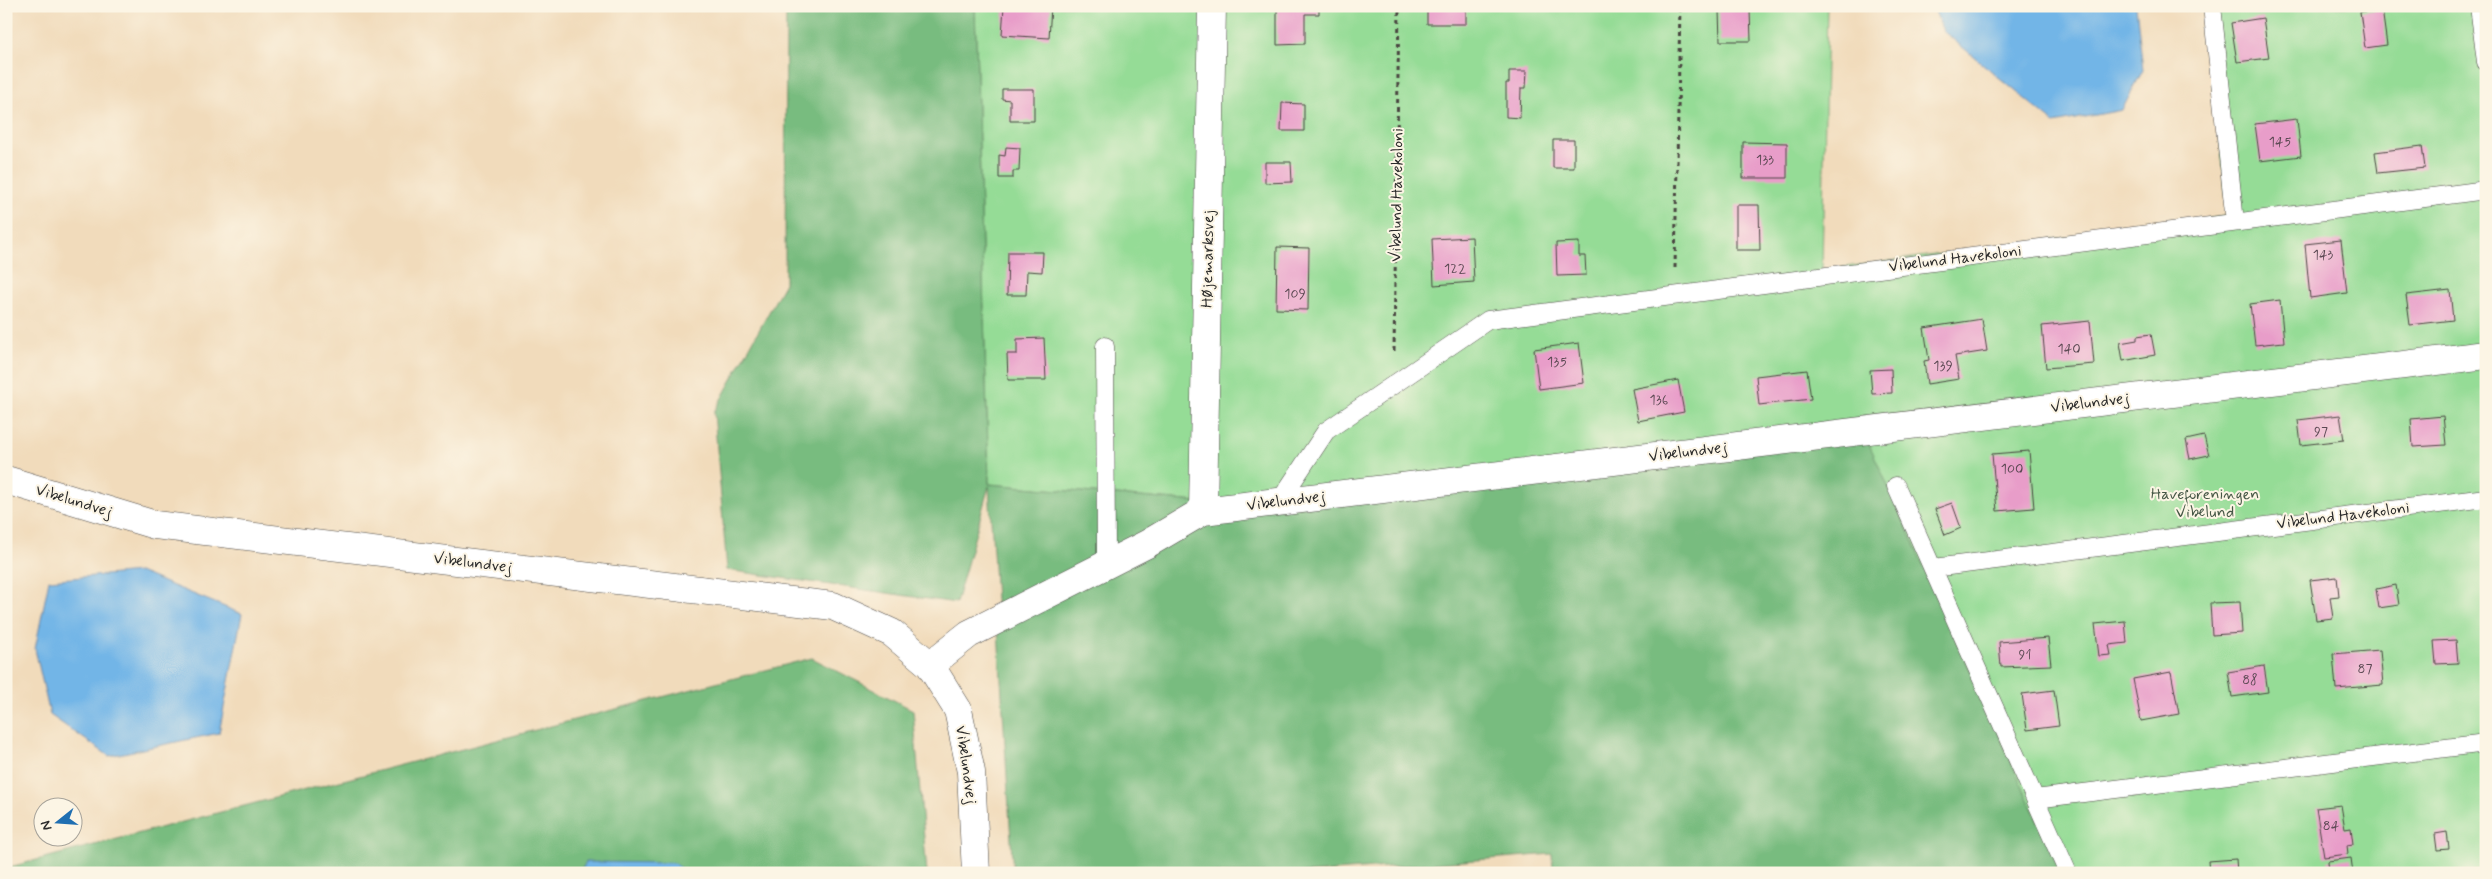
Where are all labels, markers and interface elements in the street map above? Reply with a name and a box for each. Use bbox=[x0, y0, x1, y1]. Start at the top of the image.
street label: Vibelund Havekoloni bbox=[1385, 128, 1409, 262]
house number: 145 bbox=[2269, 133, 2291, 151]
house number: 133 bbox=[1756, 151, 1774, 169]
street label: Højemarksvej bbox=[1197, 210, 1219, 308]
street label: Vibelund Havekoloni bbox=[1887, 240, 2023, 278]
house number: 143 bbox=[2313, 246, 2334, 264]
house number: 122 bbox=[1444, 260, 1466, 278]
house number: 109 bbox=[1284, 285, 1306, 303]
house number: 140 bbox=[2057, 340, 2081, 358]
house number: 135 bbox=[1547, 353, 1567, 371]
house number: 139 bbox=[1933, 357, 1953, 375]
street label: Vibelundvej bbox=[2049, 388, 2131, 418]
house number: 136 bbox=[1650, 391, 1668, 409]
house number: 97 bbox=[2314, 423, 2328, 441]
street label: Vibelundvej bbox=[1647, 437, 1729, 467]
house number: 100 bbox=[2001, 460, 2023, 478]
street label: Vibelundvej bbox=[33, 479, 115, 523]
park label: Haveforeningen Vibelund bbox=[2151, 484, 2259, 523]
street label: Vibelundvej bbox=[1245, 486, 1327, 516]
street label: Vibelund Havekoloni bbox=[2275, 497, 2411, 535]
street label: Vibelundvej bbox=[432, 548, 514, 578]
house number: 91 bbox=[2019, 646, 2031, 664]
house number: 87 bbox=[2358, 660, 2372, 678]
house number: 88 bbox=[2242, 671, 2258, 689]
street label: Vibelundvej bbox=[950, 724, 982, 806]
north arrow bbox=[32, 796, 82, 846]
house number: 84 bbox=[2323, 817, 2340, 835]
text: N bbox=[37, 818, 56, 833]

